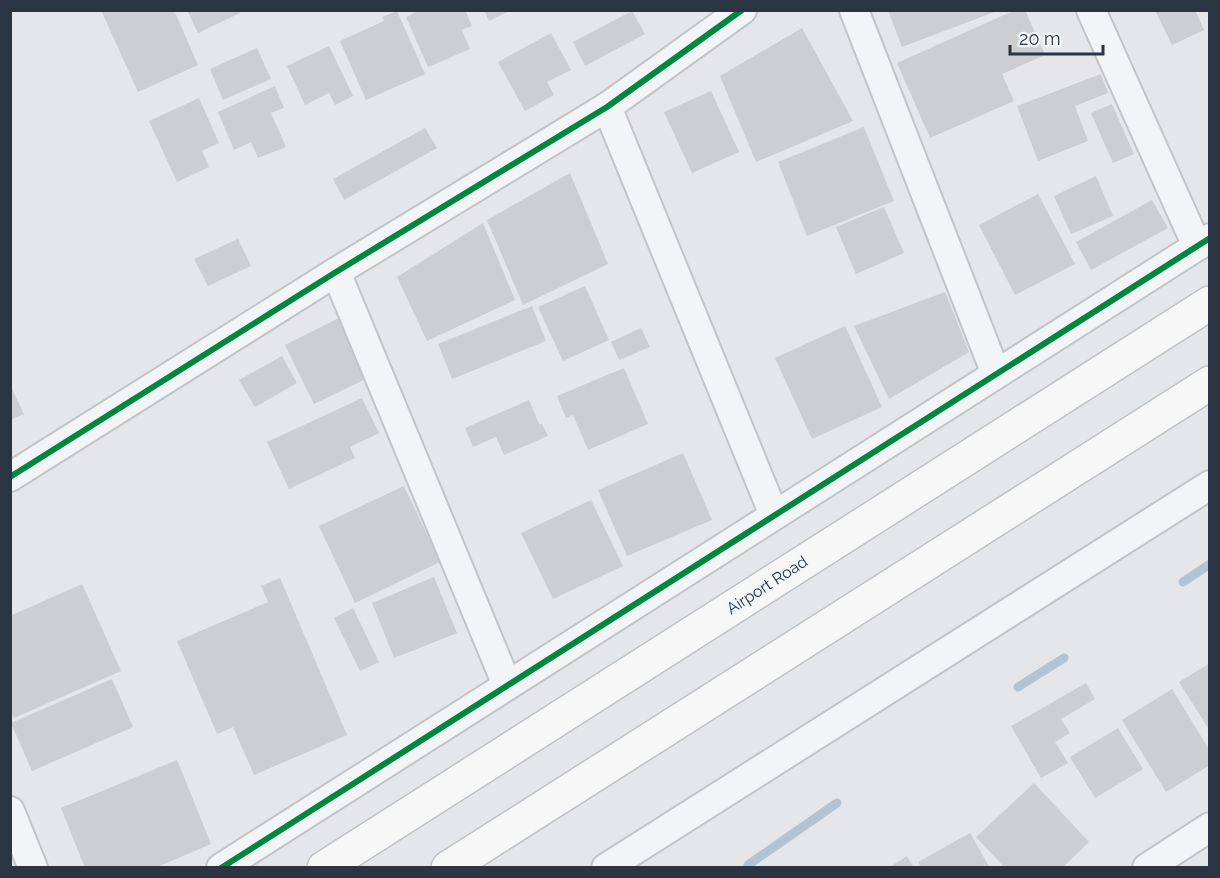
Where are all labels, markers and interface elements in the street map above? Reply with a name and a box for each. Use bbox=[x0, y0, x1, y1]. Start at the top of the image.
scale bar bbox=[1010, 18, 1103, 56]
text: 20 m bbox=[1019, 28, 1061, 49]
street label: Airport Road bbox=[723, 552, 811, 618]

